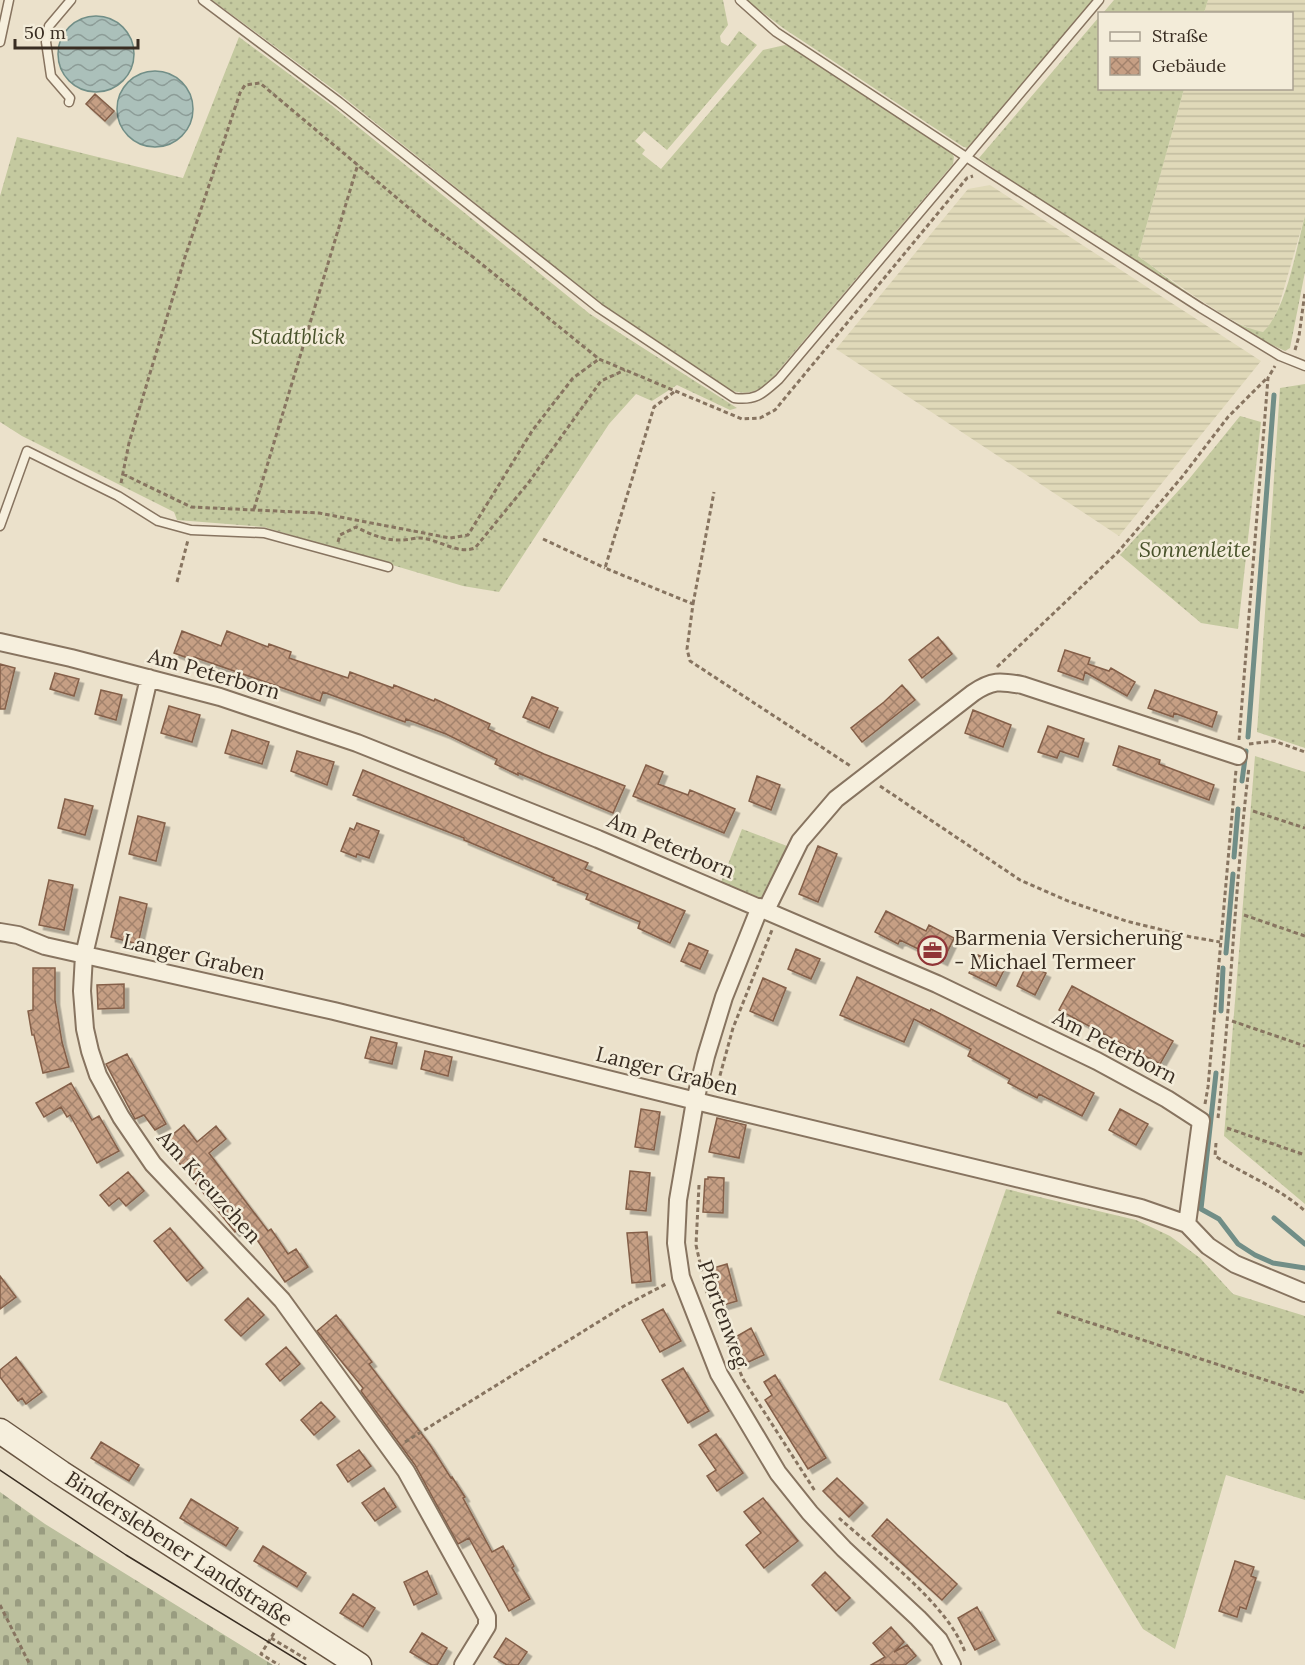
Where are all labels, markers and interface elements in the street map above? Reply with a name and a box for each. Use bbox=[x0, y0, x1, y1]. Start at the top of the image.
scale bar bbox=[15, 12, 138, 50]
legend bbox=[1098, 12, 1293, 90]
text: 50 m bbox=[24, 21, 66, 44]
text: Straße bbox=[1152, 24, 1208, 47]
text: Gebäude bbox=[1152, 54, 1227, 77]
park label: Stadtblick bbox=[251, 323, 345, 350]
park label: Sonnenleite bbox=[1139, 536, 1251, 563]
street label: Am Peterborn bbox=[144, 642, 283, 705]
street label: Am Peterborn bbox=[602, 806, 739, 885]
place label: Barmenia Versicherung - Michael Termeer bbox=[954, 924, 1183, 975]
street label: Langer Graben bbox=[120, 927, 268, 986]
office icon: Barmenia Versicherung - Michael Termeer bbox=[917, 934, 949, 966]
street label: Am Peterborn bbox=[1048, 1003, 1182, 1090]
street label: Langer Graben bbox=[593, 1040, 741, 1101]
street label: Am Kreuzchen bbox=[151, 1124, 267, 1249]
street label: Pfortenweg bbox=[692, 1256, 756, 1372]
street label: Binderslebener Landstraße bbox=[60, 1465, 298, 1632]

